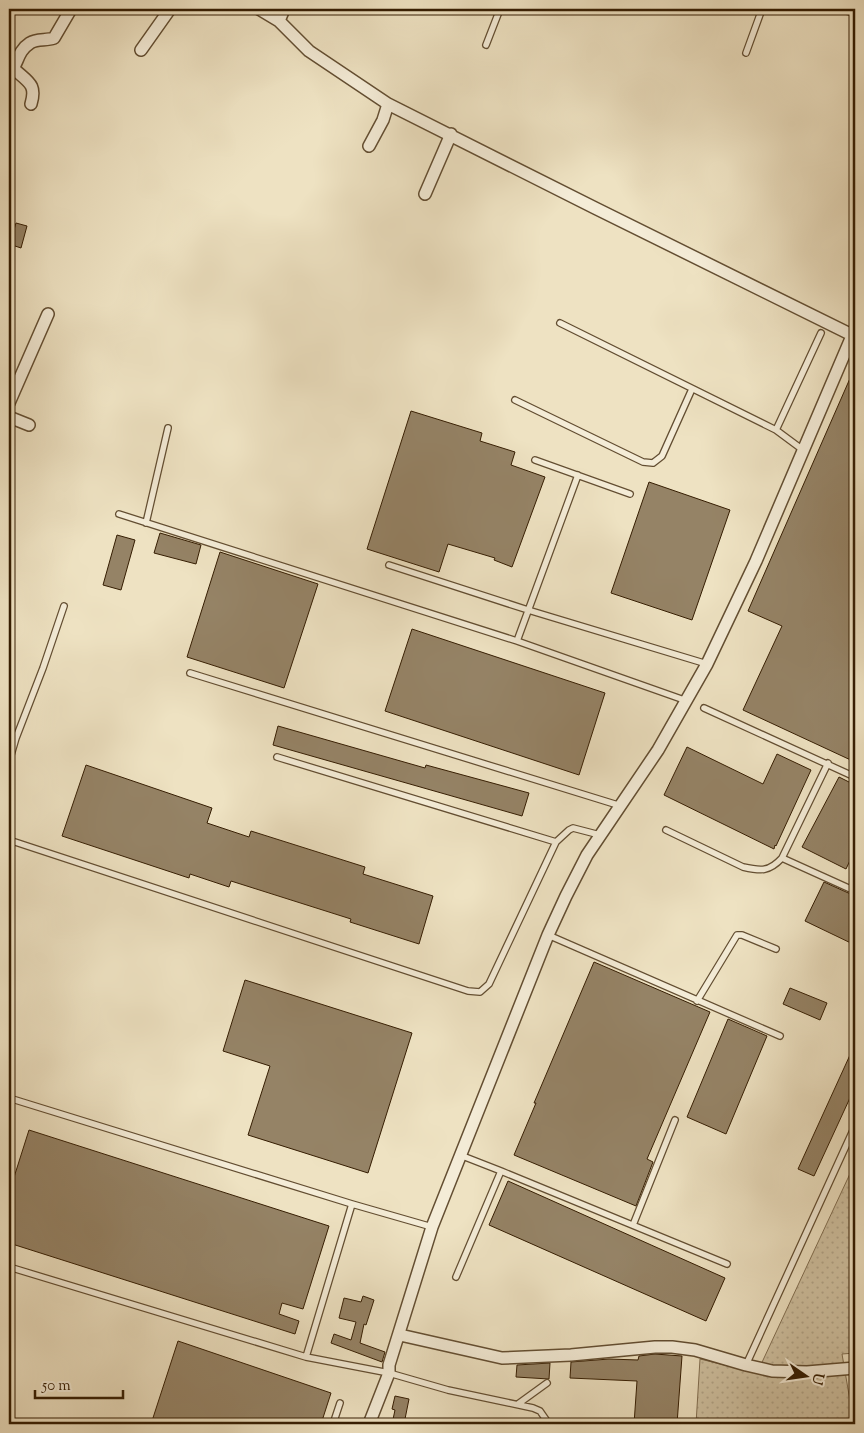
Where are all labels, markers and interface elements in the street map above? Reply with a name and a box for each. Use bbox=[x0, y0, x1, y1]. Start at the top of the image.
north arrow bbox=[782, 1350, 832, 1400]
scale bar bbox=[35, 1368, 122, 1400]
text: U bbox=[806, 1371, 828, 1387]
text: 50 m bbox=[41, 1376, 71, 1397]

